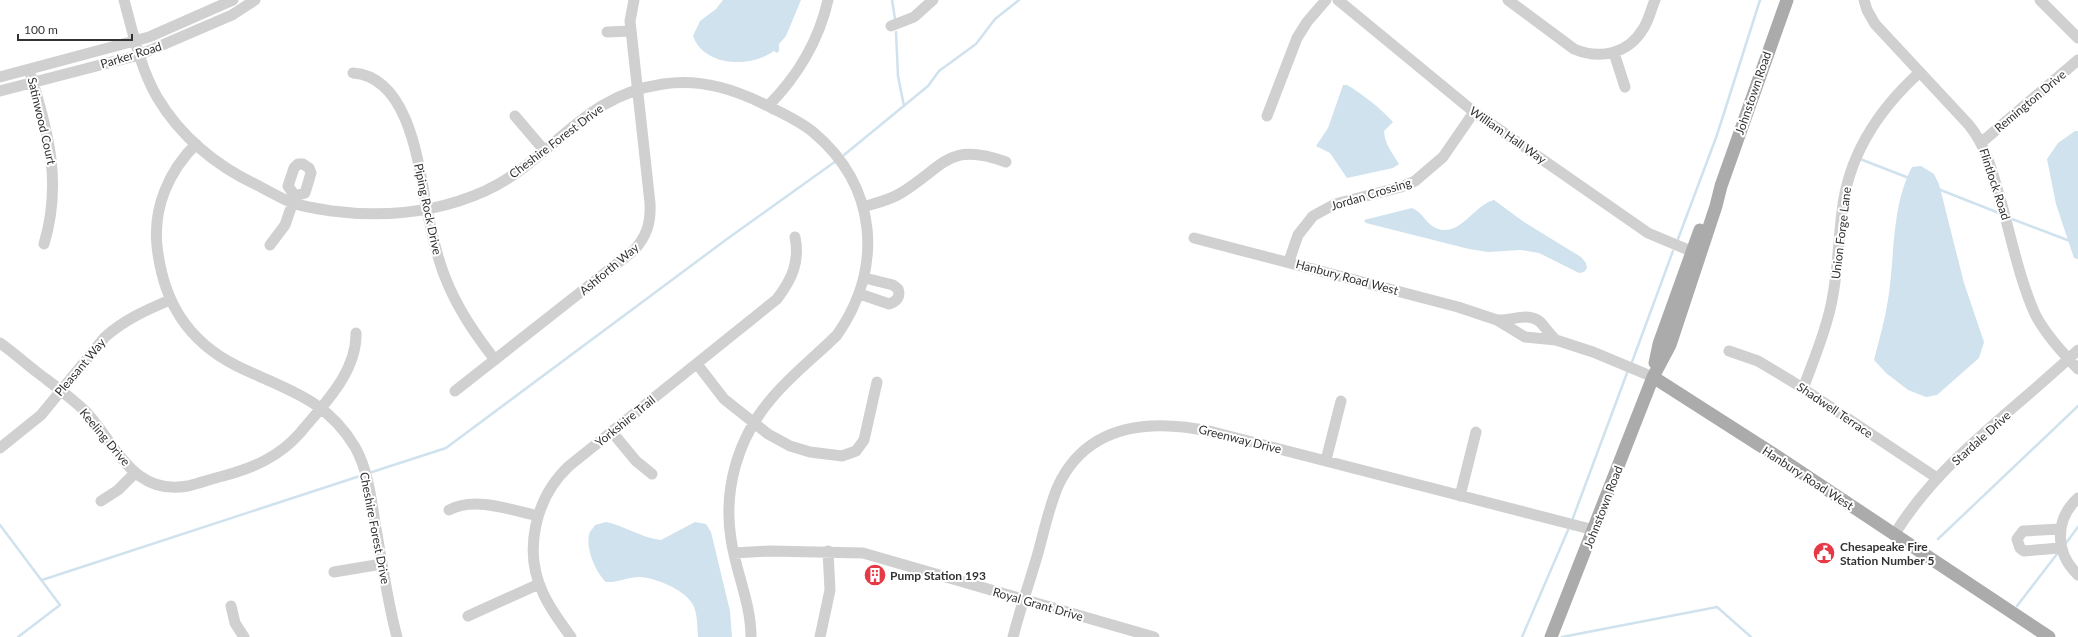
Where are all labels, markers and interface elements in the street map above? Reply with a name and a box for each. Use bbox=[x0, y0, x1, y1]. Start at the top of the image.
scale bar bbox=[18, 16, 132, 42]
text: 100 m bbox=[24, 22, 58, 37]
street label: Parker Road bbox=[99, 39, 163, 71]
street label: Johnstown Road bbox=[1732, 49, 1774, 137]
street label: Remington Drive bbox=[1991, 67, 2069, 135]
street label: Satinwood Court bbox=[25, 76, 59, 167]
street label: Cheshire Forest Drive bbox=[506, 101, 606, 181]
street label: William Hall Way bbox=[1467, 103, 1550, 167]
street label: Flintlock Road bbox=[1976, 146, 2014, 222]
street label: Piping Rock Drive bbox=[411, 162, 445, 256]
street label: Jordan Crossing bbox=[1329, 175, 1413, 213]
street label: Union Forge Lane bbox=[1828, 186, 1854, 280]
street label: Ashforth Way bbox=[576, 239, 642, 298]
street label: Hanbury Road West bbox=[1294, 256, 1401, 298]
street label: Pleasant Way bbox=[51, 334, 109, 399]
street label: Shadwell Terrace bbox=[1794, 379, 1876, 441]
street label: Yorkshire Trail bbox=[592, 392, 658, 450]
street label: Keeling Drive bbox=[77, 405, 133, 469]
street label: Stardale Drive bbox=[1948, 408, 2014, 468]
street label: Greenway Drive bbox=[1197, 421, 1283, 457]
street label: Hanbury Road West bbox=[1760, 443, 1857, 513]
street label: Johnstown Road bbox=[1580, 464, 1626, 550]
street label: Cheshire Forest Drive bbox=[357, 471, 393, 585]
place label: Chesapeake Fire Station Number 5 bbox=[1840, 539, 1934, 568]
public building icon: Chesapeake Fire Station Number 5 bbox=[1811, 540, 1837, 566]
building icon: Pump Station 193 bbox=[862, 562, 888, 588]
place label: Pump Station 193 bbox=[890, 568, 986, 583]
street label: Royal Grant Drive bbox=[991, 584, 1085, 624]

